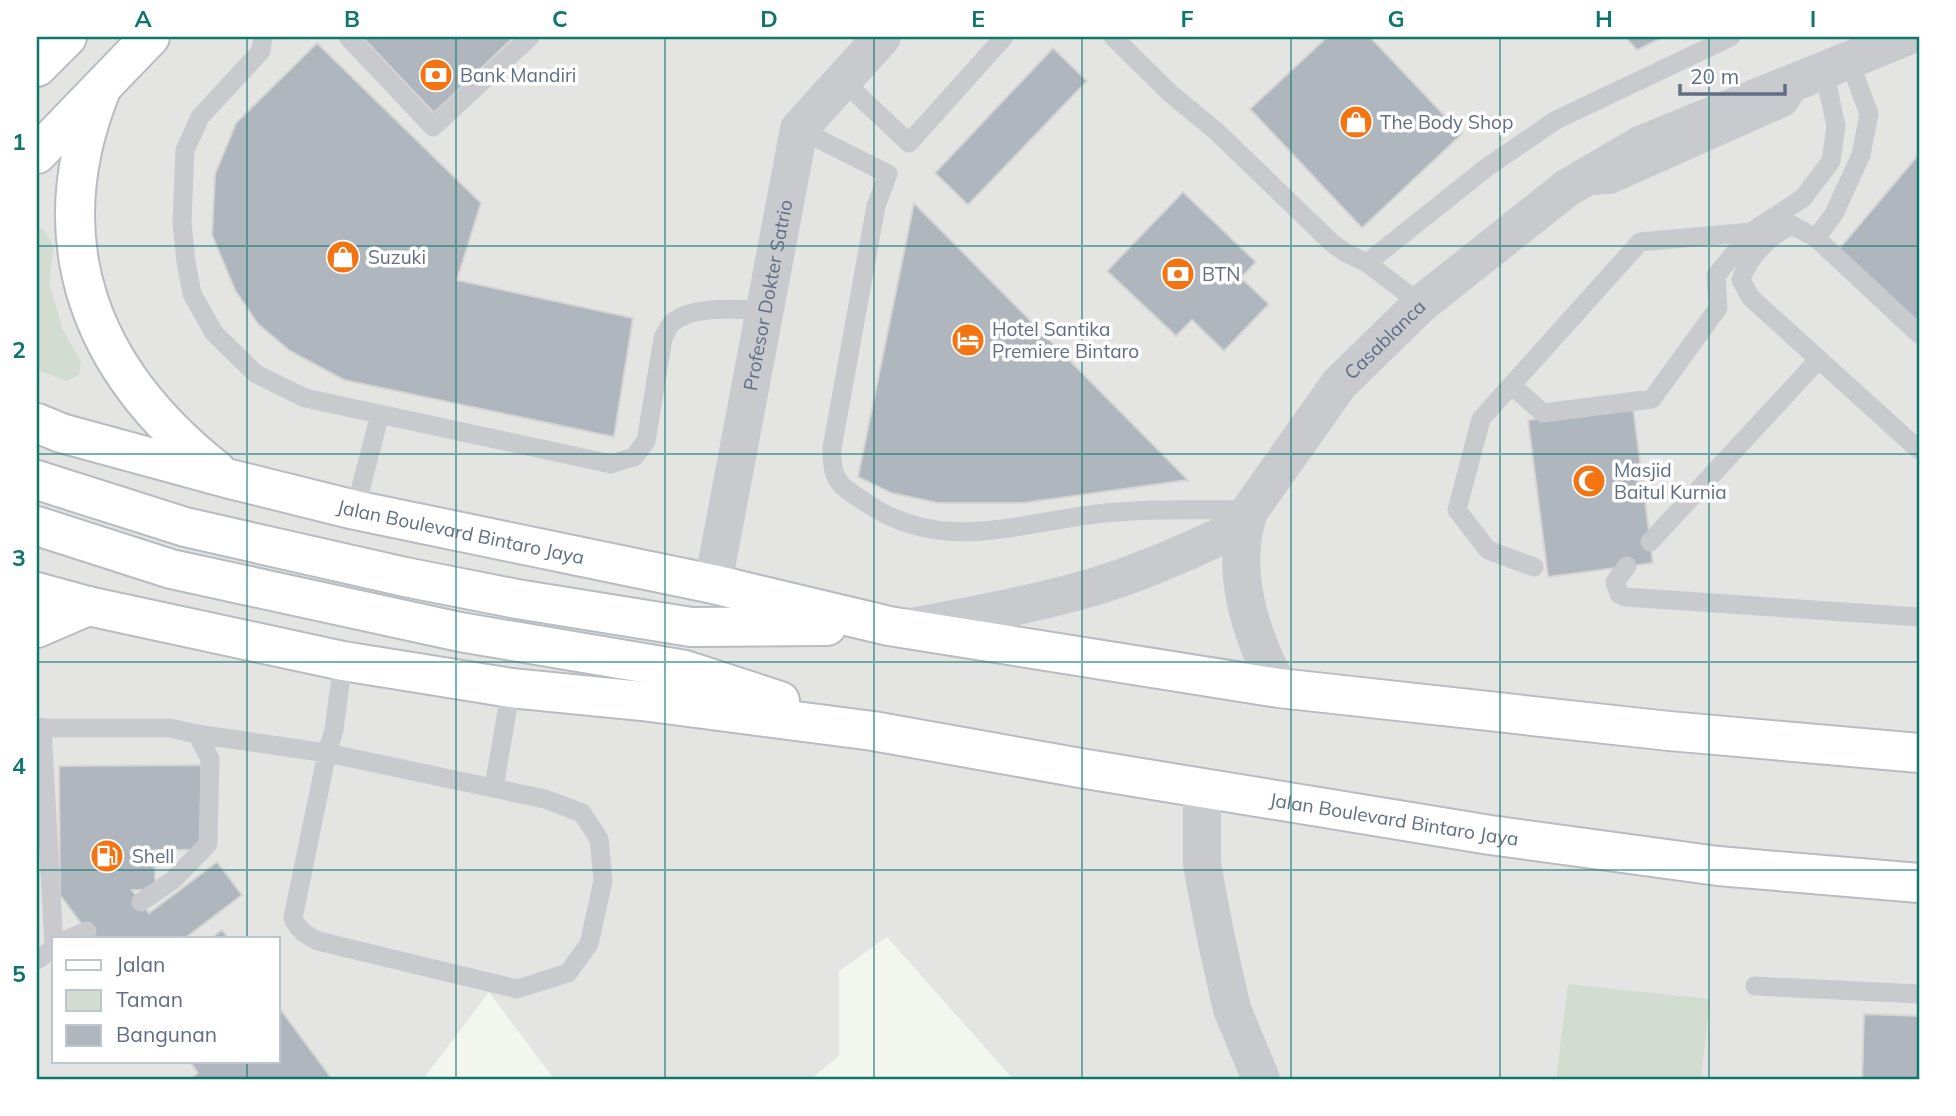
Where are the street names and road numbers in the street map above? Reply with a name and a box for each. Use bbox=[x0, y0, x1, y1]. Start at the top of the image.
street label: Profesor Dokter Satrio bbox=[738, 198, 797, 393]
street label: Casablanca bbox=[1339, 294, 1430, 384]
street label: Jalan Boulevard Bintaro Jaya bbox=[335, 494, 587, 569]
street label: Jalan Boulevard Bintaro Jaya bbox=[1268, 787, 1520, 851]

